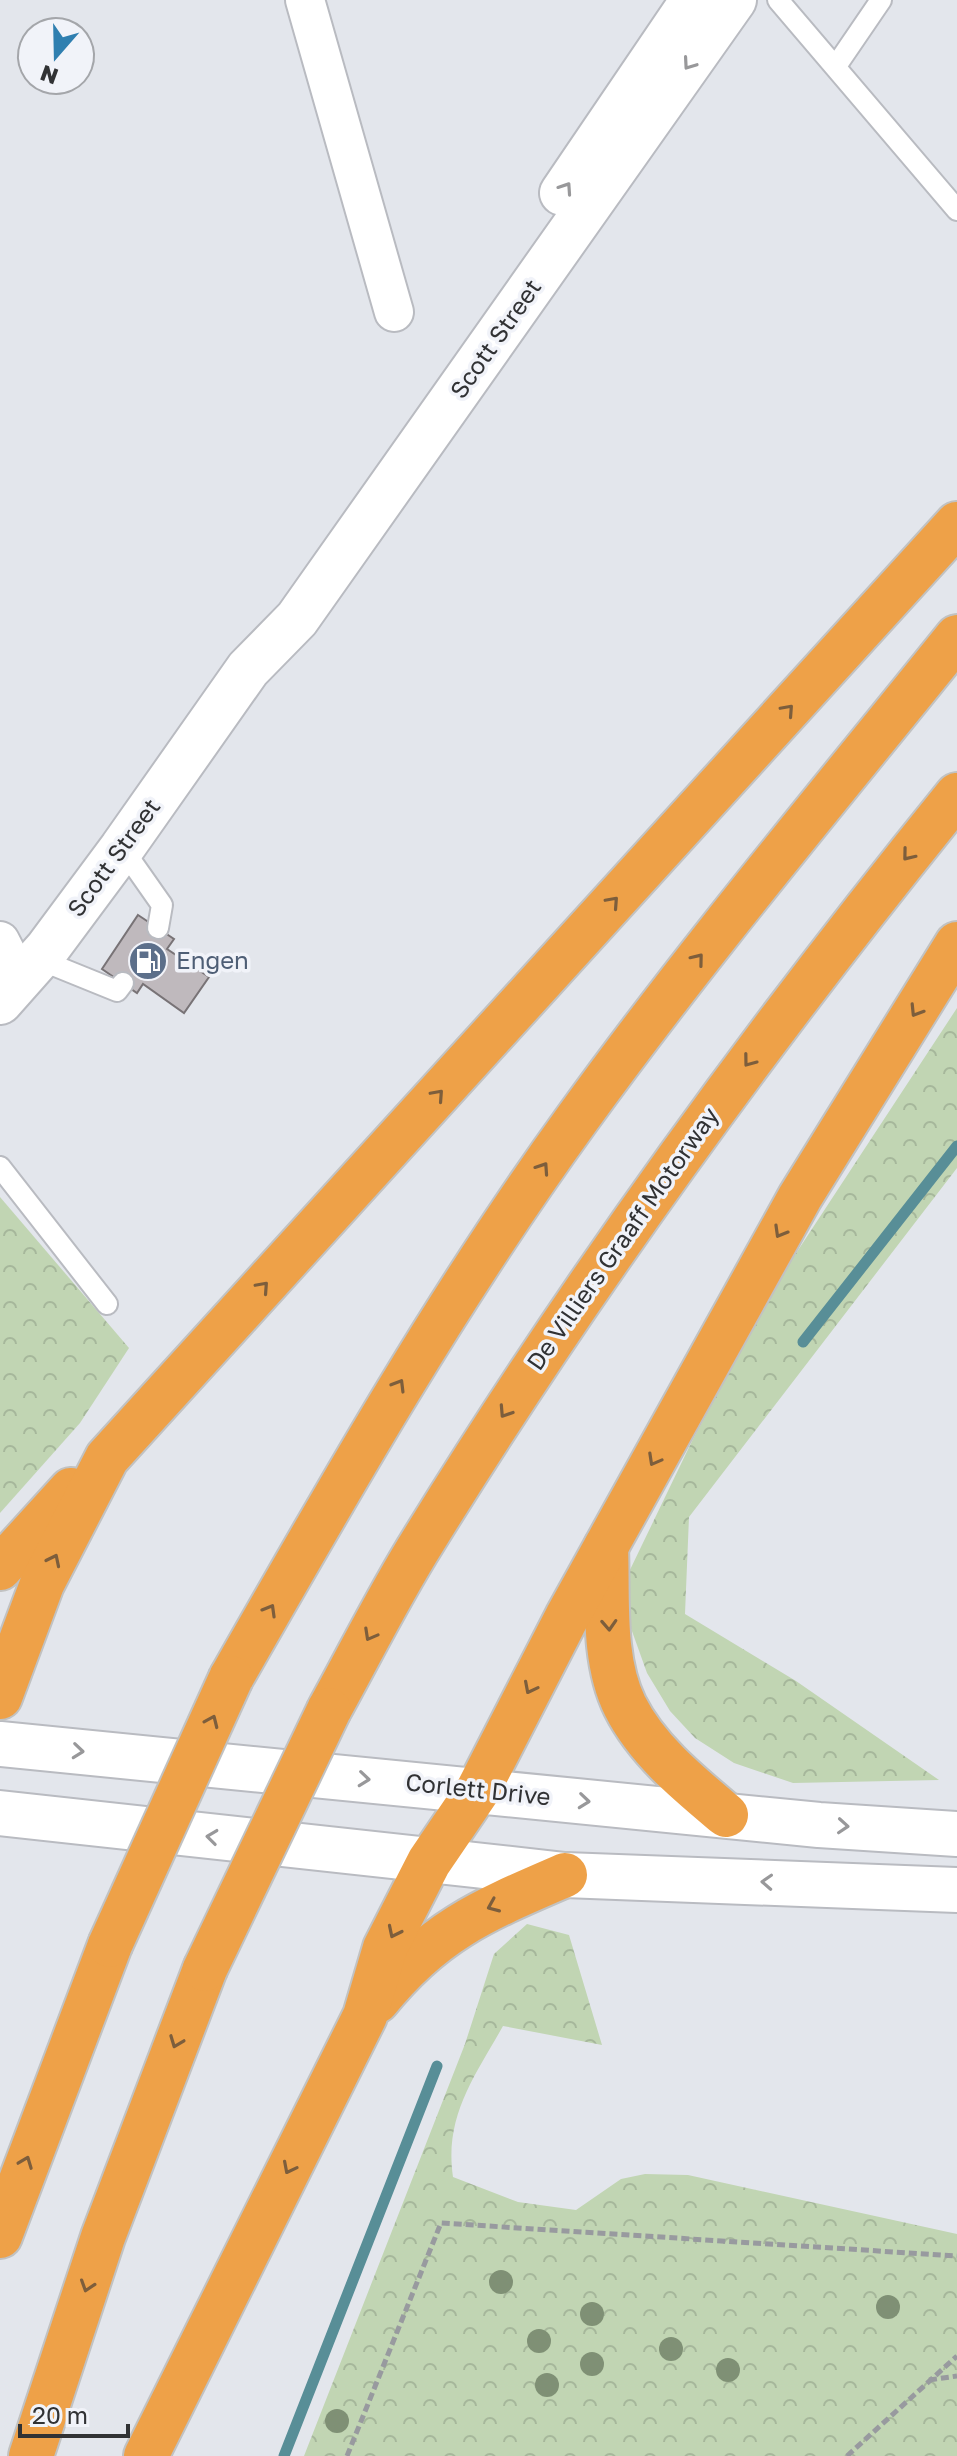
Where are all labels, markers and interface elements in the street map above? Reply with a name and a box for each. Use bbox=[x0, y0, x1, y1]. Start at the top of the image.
north arrow bbox=[16, 16, 96, 96]
one-way arrow bbox=[684, 55, 699, 69]
text: N bbox=[37, 60, 61, 91]
one-way arrow bbox=[556, 182, 571, 196]
street label: Scott Street bbox=[443, 273, 546, 403]
one-way arrow bbox=[779, 705, 793, 719]
street label: Scott Street bbox=[60, 792, 165, 922]
one-way arrow bbox=[903, 846, 918, 861]
one-way arrow bbox=[604, 897, 618, 912]
fuel station icon: Engen bbox=[127, 940, 169, 982]
place label: Engen bbox=[176, 945, 249, 974]
one-way arrow bbox=[688, 953, 702, 968]
one-way arrow bbox=[910, 1002, 925, 1017]
one-way arrow bbox=[744, 1052, 758, 1067]
one-way arrow bbox=[429, 1089, 443, 1104]
street label: De Villiers Graaff Motorway bbox=[520, 1101, 724, 1375]
one-way arrow bbox=[533, 1163, 548, 1177]
one-way arrow bbox=[774, 1223, 790, 1238]
one-way arrow bbox=[254, 1282, 268, 1297]
one-way arrow bbox=[390, 1379, 405, 1394]
one-way arrow bbox=[499, 1404, 514, 1418]
one-way arrow bbox=[648, 1451, 663, 1466]
one-way arrow bbox=[44, 1554, 60, 1569]
one-way arrow bbox=[260, 1604, 276, 1619]
one-way arrow bbox=[601, 1619, 618, 1632]
one-way arrow bbox=[365, 1627, 380, 1641]
one-way arrow bbox=[525, 1680, 540, 1695]
one-way arrow bbox=[202, 1715, 218, 1729]
one-way arrow bbox=[72, 1742, 85, 1759]
street label: Corlett Drive bbox=[404, 1766, 552, 1811]
one-way arrow bbox=[358, 1770, 371, 1787]
one-way arrow bbox=[578, 1792, 591, 1809]
one-way arrow bbox=[837, 1818, 850, 1835]
one-way arrow bbox=[205, 1828, 218, 1845]
one-way arrow bbox=[760, 1873, 773, 1890]
one-way arrow bbox=[487, 1896, 501, 1912]
one-way arrow bbox=[388, 1923, 404, 1938]
one-way arrow bbox=[169, 2034, 186, 2048]
one-way arrow bbox=[16, 2156, 33, 2170]
one-way arrow bbox=[283, 2160, 298, 2175]
one-way arrow bbox=[80, 2279, 96, 2292]
scale bar bbox=[20, 2388, 128, 2438]
text: 20 m bbox=[32, 2400, 88, 2429]

